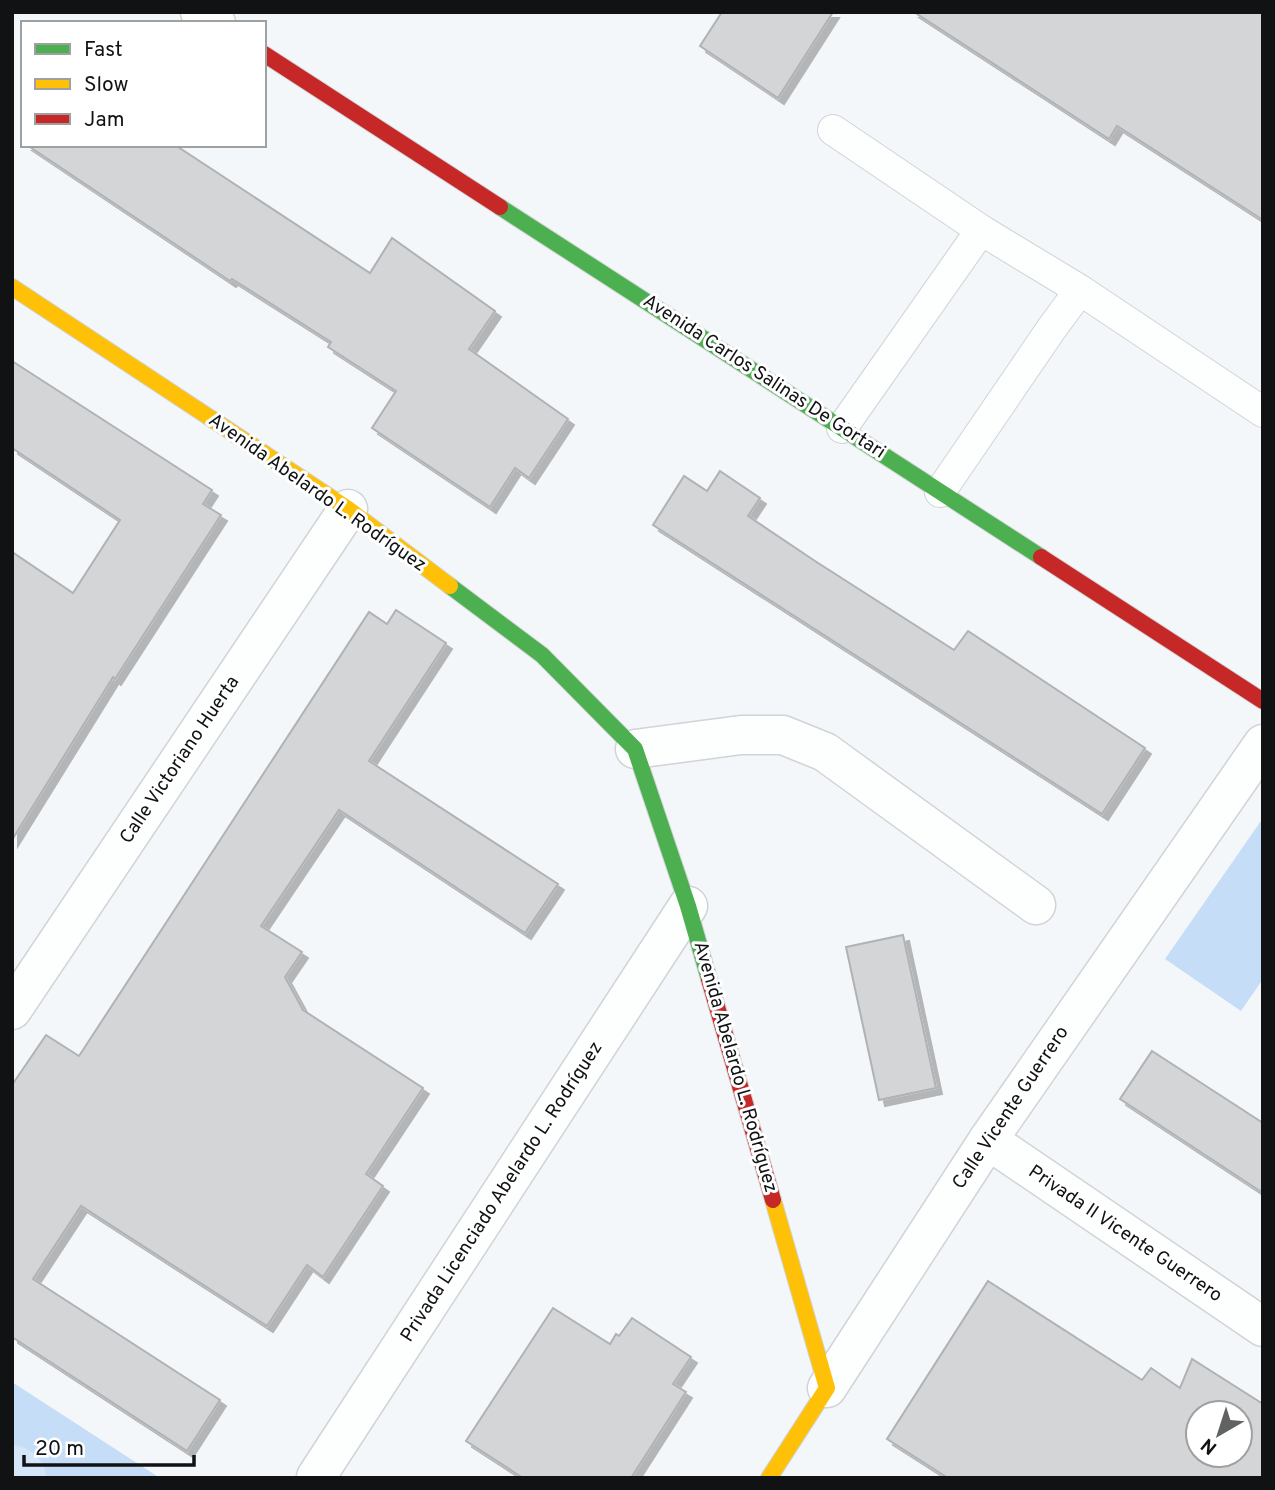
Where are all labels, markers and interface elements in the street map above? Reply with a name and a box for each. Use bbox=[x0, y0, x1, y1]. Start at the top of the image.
legend bbox=[21, 21, 266, 147]
text: Fast bbox=[84, 37, 123, 64]
text: Slow bbox=[84, 72, 129, 99]
text: Jam bbox=[84, 107, 125, 134]
street label: Avenida Carlos Salinas De Gortari bbox=[638, 289, 890, 465]
street label: Avenida Abelardo L. Rodríguez bbox=[203, 409, 431, 577]
street label: Calle Victoriano Huerta bbox=[115, 671, 245, 849]
street label: Avenida Abelardo L. Rodríguez bbox=[688, 939, 782, 1195]
street label: Calle Vicente Guerrero bbox=[947, 1022, 1075, 1194]
street label: Privada Licenciado Abelardo L. Rodríguez bbox=[396, 1037, 608, 1347]
street label: Privada II Vicente Guerrero bbox=[1023, 1160, 1227, 1308]
north arrow bbox=[1184, 1399, 1254, 1469]
scale bar bbox=[24, 1424, 194, 1468]
text: N bbox=[1197, 1432, 1222, 1459]
text: 20 m bbox=[35, 1436, 84, 1463]

